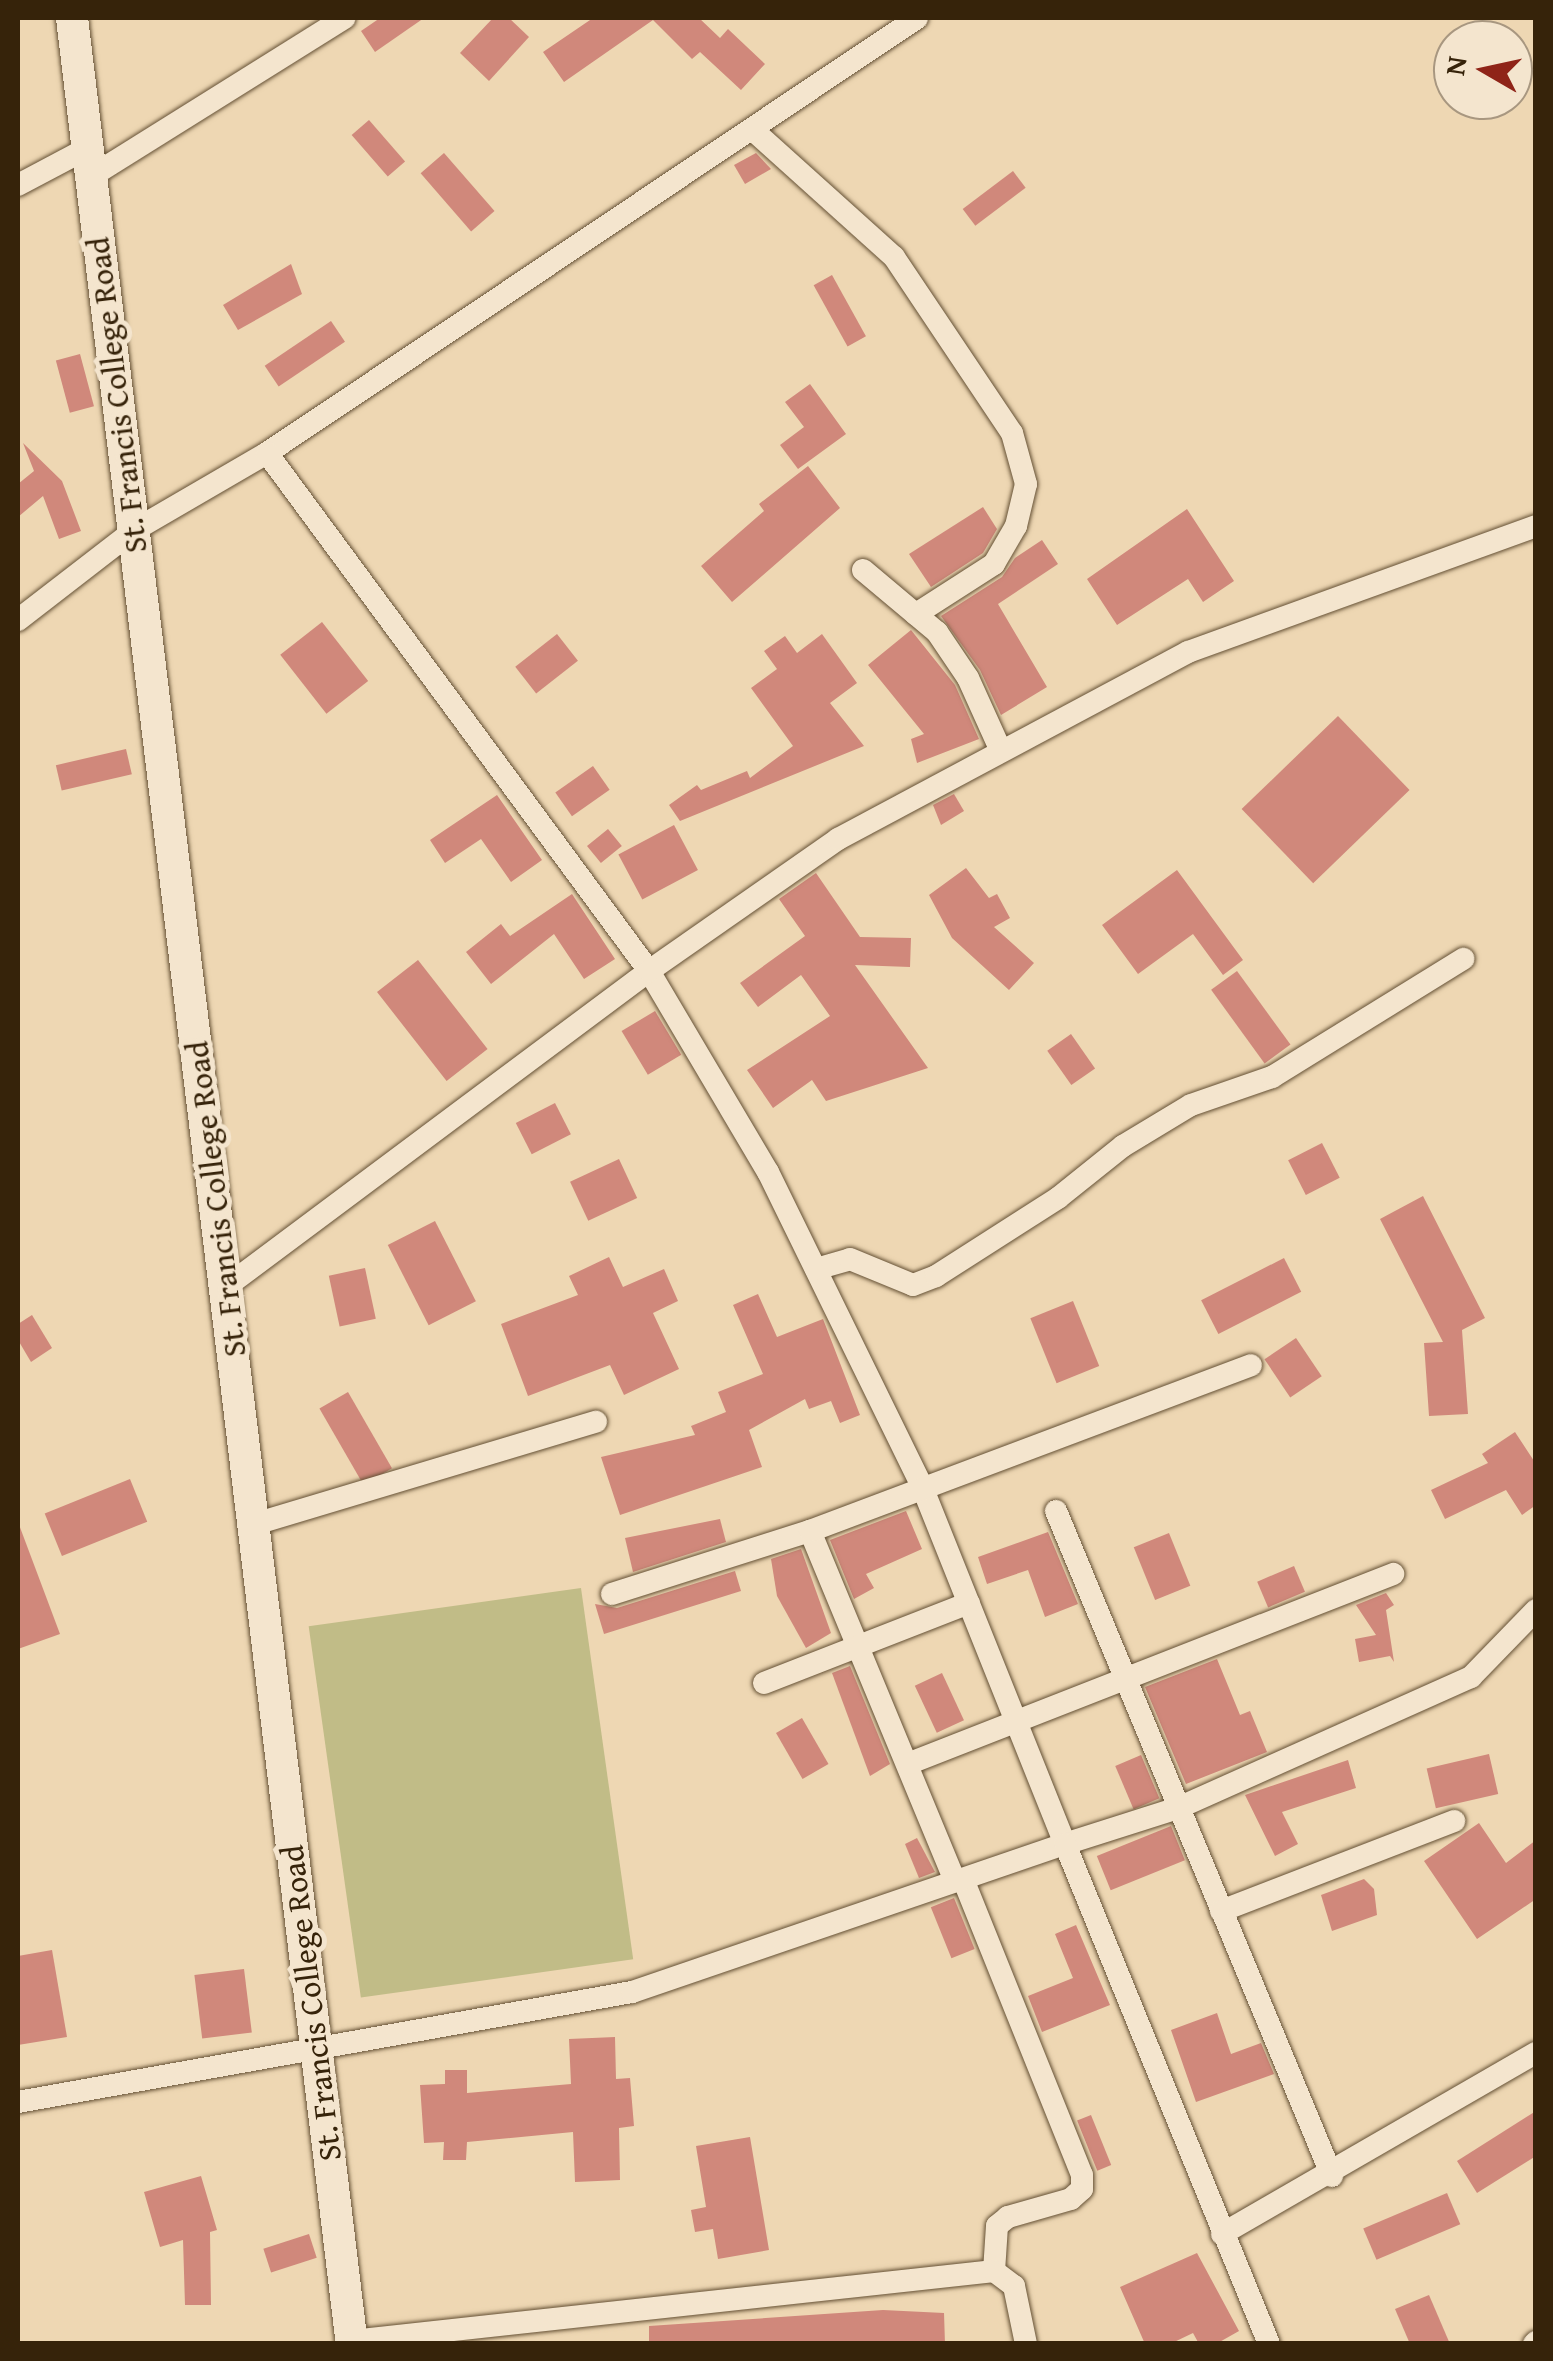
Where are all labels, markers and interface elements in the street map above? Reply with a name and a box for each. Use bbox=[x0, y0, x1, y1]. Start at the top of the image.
north arrow bbox=[1433, 20, 1533, 120]
text: N bbox=[1433, 53, 1477, 78]
street label: St. Francis College Road bbox=[79, 235, 155, 555]
street label: St. Francis College Road bbox=[178, 1039, 254, 1359]
street label: St. Francis College Road bbox=[273, 1843, 349, 2163]

